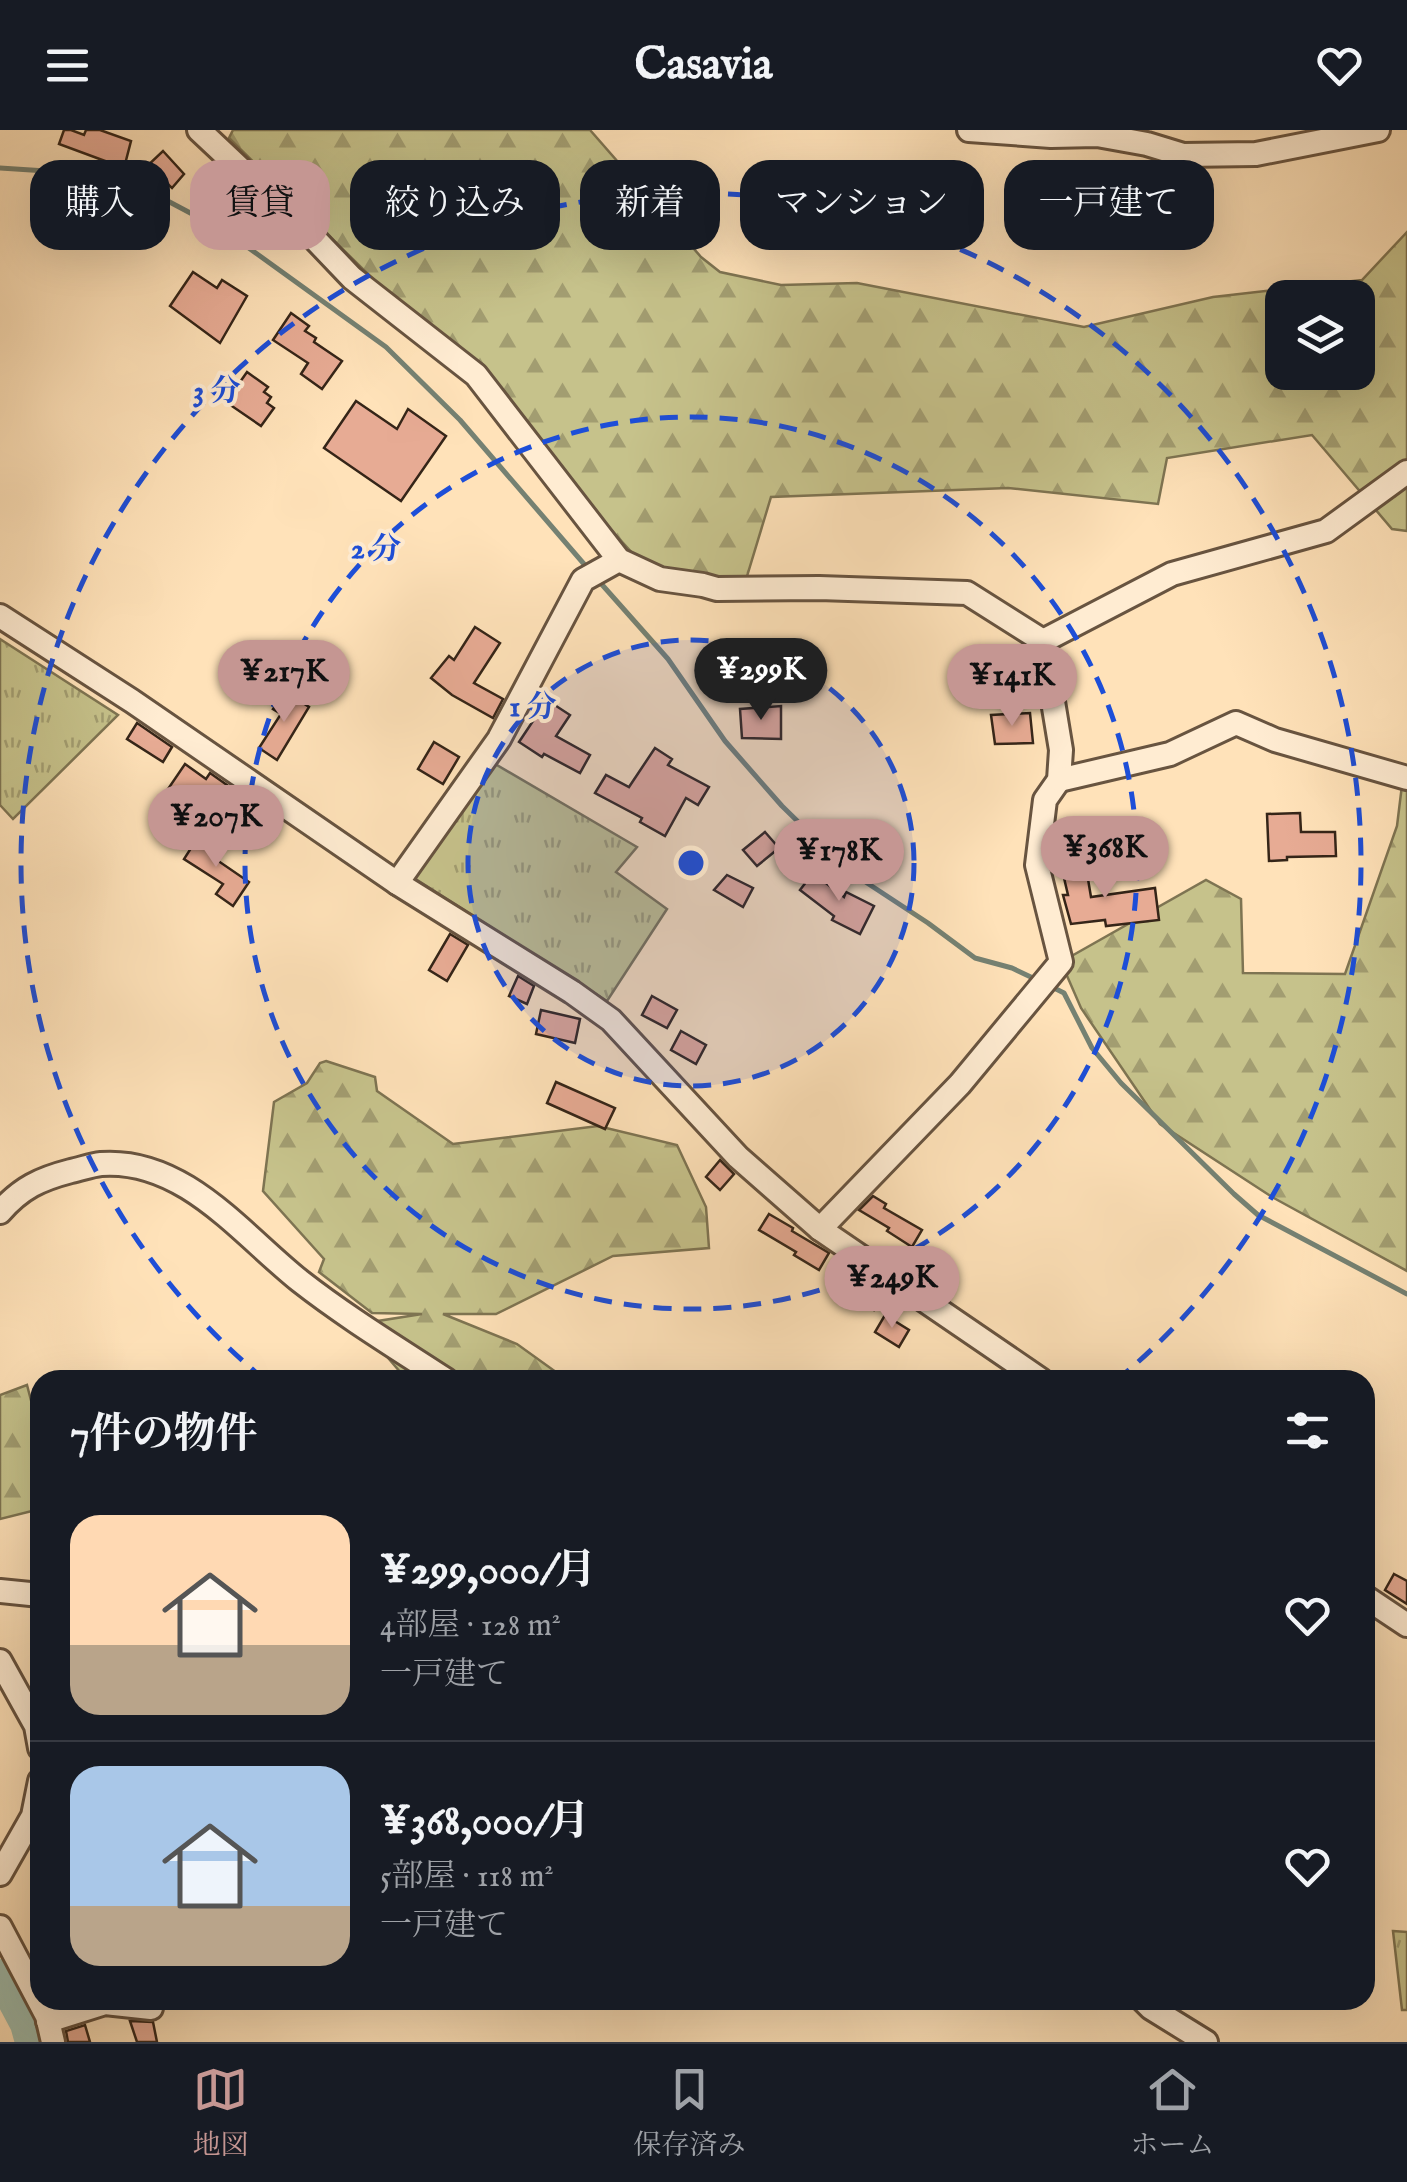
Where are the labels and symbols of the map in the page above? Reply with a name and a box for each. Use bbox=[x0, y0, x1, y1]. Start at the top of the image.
text: 3 分 bbox=[193, 373, 241, 411]
text: 2 分 bbox=[351, 531, 401, 569]
pin: ¥299K bbox=[691, 638, 831, 723]
pin: ¥217K bbox=[214, 640, 354, 725]
pin: ¥141K bbox=[942, 644, 1082, 729]
text: 1 分 bbox=[509, 689, 557, 727]
pin: ¥207K bbox=[146, 785, 286, 870]
pin: ¥368K bbox=[1035, 816, 1175, 901]
pin: ¥178K bbox=[769, 819, 909, 904]
centre of rings bbox=[673, 845, 709, 881]
pin: ¥249K bbox=[822, 1246, 962, 1331]

